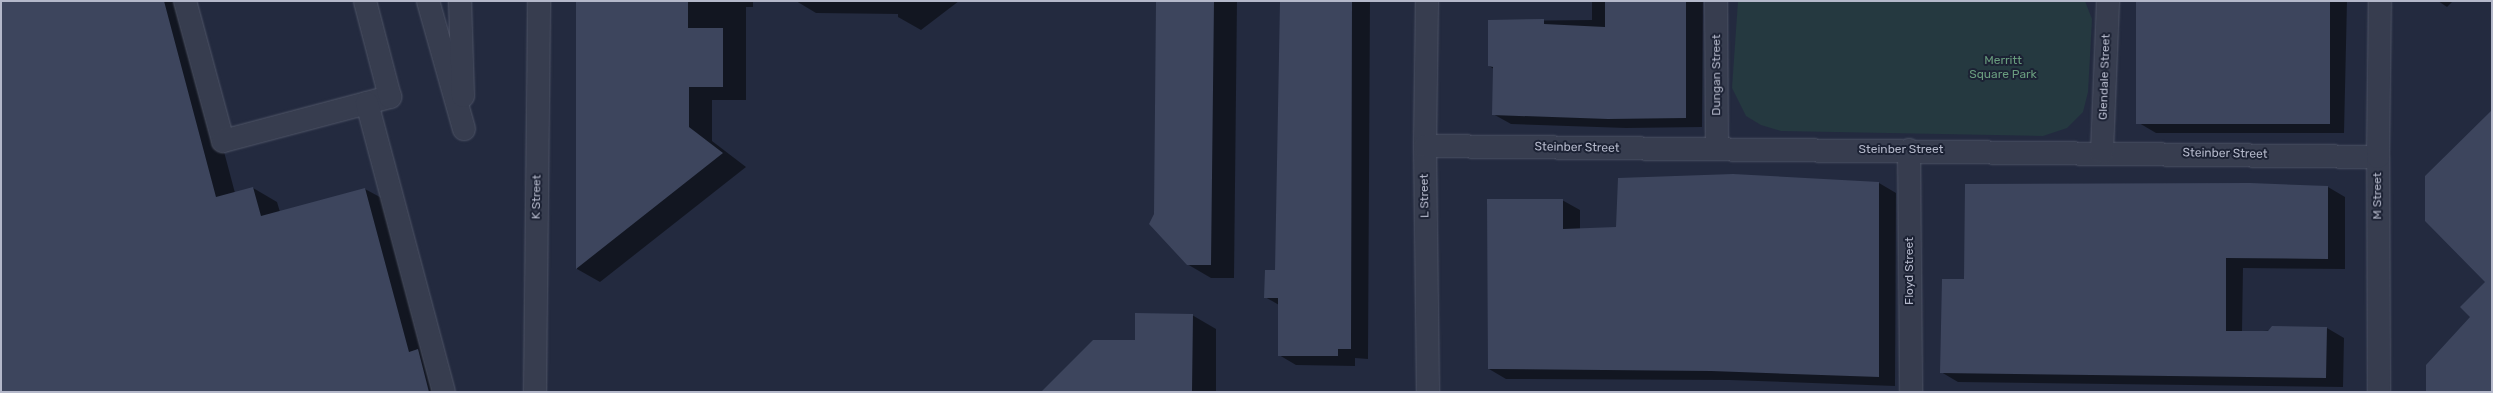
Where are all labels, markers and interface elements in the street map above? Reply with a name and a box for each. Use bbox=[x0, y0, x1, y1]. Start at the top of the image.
street label: Dungan Street bbox=[1710, 34, 1724, 116]
street label: Glendale Street bbox=[2096, 34, 2114, 120]
park label: Merritt Square Park bbox=[1969, 54, 2037, 82]
street label: Steinber Street bbox=[1534, 140, 1620, 156]
street label: Steinber Street bbox=[1858, 143, 1944, 157]
street label: Steinber Street bbox=[2182, 146, 2268, 162]
street label: M Street bbox=[2371, 172, 2385, 220]
street label: K Street bbox=[529, 174, 545, 220]
street label: L Street bbox=[1417, 174, 1433, 218]
street label: Floyd Street bbox=[1903, 237, 1917, 305]

